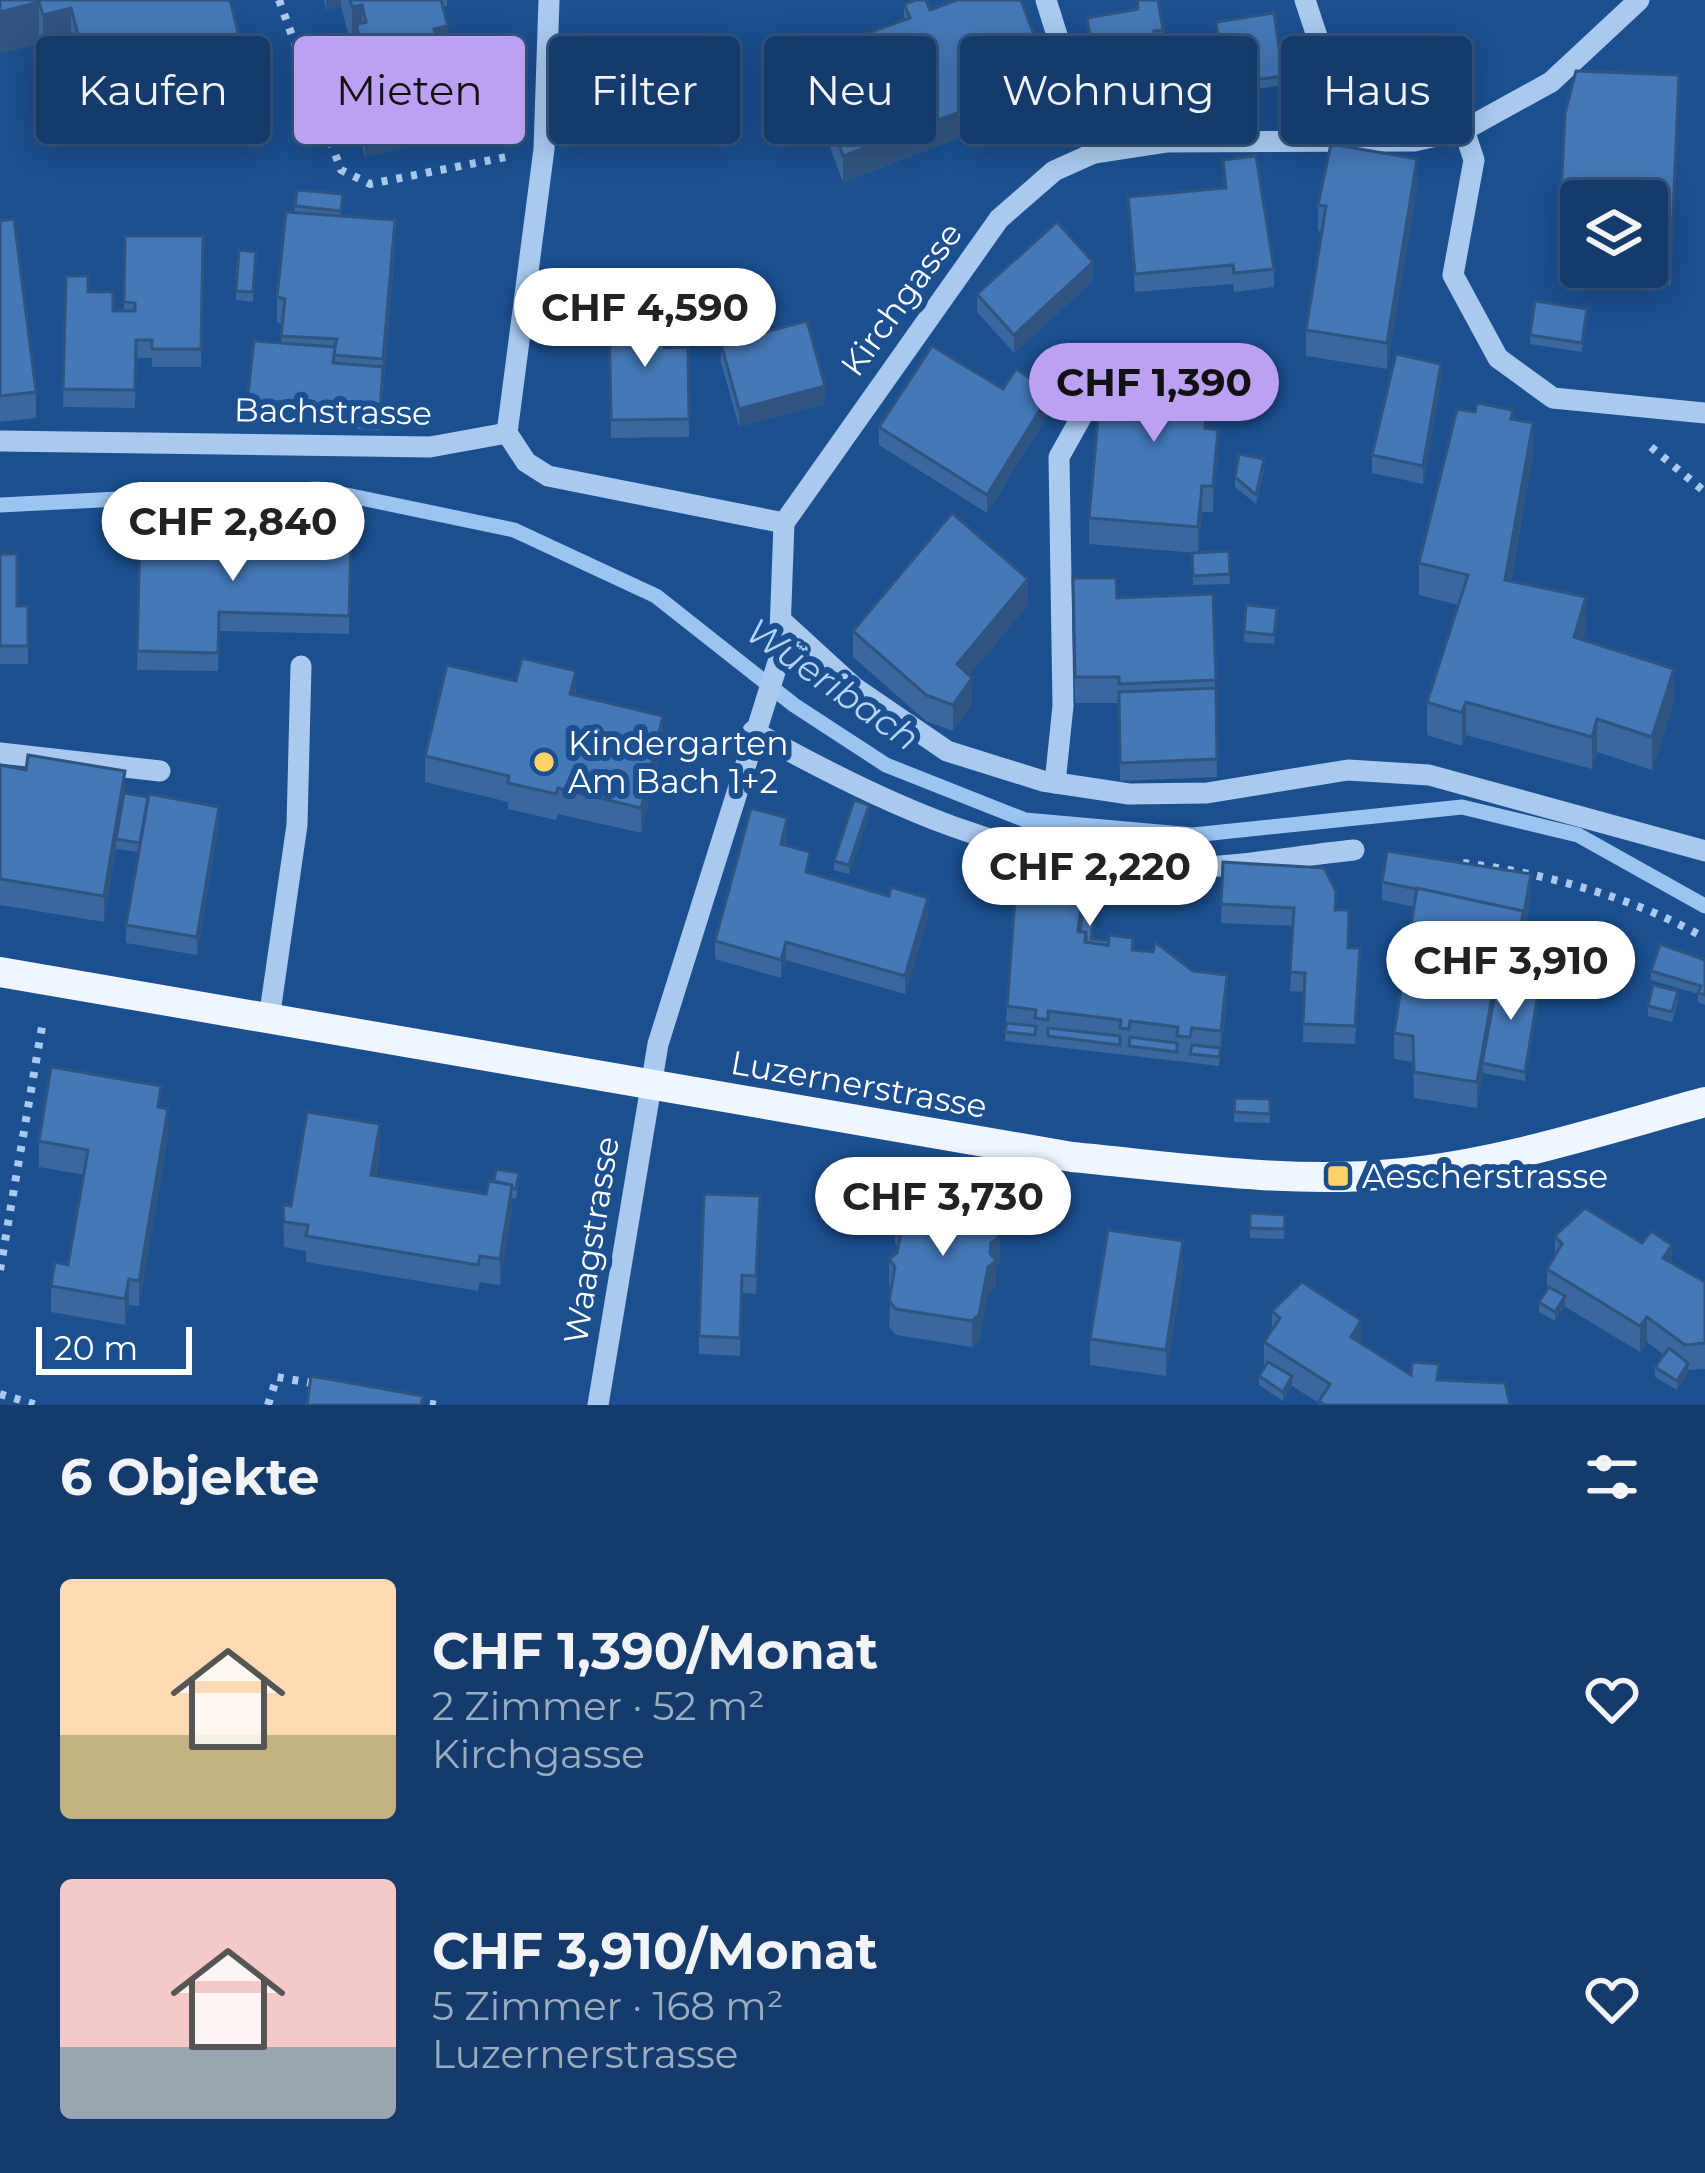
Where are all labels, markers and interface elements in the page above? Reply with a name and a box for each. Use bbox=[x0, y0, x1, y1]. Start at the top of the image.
chip: Kaufen bbox=[36, 36, 270, 144]
chip: Mieten bbox=[294, 36, 525, 144]
chip: Filter bbox=[549, 36, 740, 144]
chip: Neu bbox=[764, 36, 936, 144]
chip: Wohnung bbox=[960, 36, 1257, 144]
chip: Haus bbox=[1281, 36, 1472, 144]
map controls bbox=[1560, 180, 1668, 288]
button: layers bbox=[1560, 180, 1668, 288]
street label: Kirchgasse bbox=[832, 214, 970, 384]
pin: CHF 4,590 bbox=[508, 268, 782, 370]
text: CHF 4,590 bbox=[541, 283, 749, 331]
pin: CHF 1,390 bbox=[1017, 343, 1291, 445]
text: CHF 1,390 bbox=[1056, 358, 1252, 406]
street label: Bachstrasse bbox=[234, 389, 432, 433]
pin: CHF 2,840 bbox=[96, 482, 370, 584]
text: CHF 2,840 bbox=[129, 497, 337, 545]
water label: Wüeribach bbox=[738, 608, 928, 760]
place label: Kindergarten Am Bach 1+2 bbox=[568, 723, 789, 801]
marker: Kindergarten Am Bach 1+2 bbox=[531, 749, 557, 775]
pin: CHF 2,220 bbox=[953, 827, 1227, 929]
text: CHF 2,220 bbox=[989, 842, 1191, 890]
pin: CHF 3,910 bbox=[1374, 921, 1648, 1023]
text: CHF 3,910 bbox=[1413, 936, 1609, 984]
street label: Luzernerstrasse bbox=[728, 1042, 990, 1126]
street label: Waagstrasse bbox=[555, 1133, 627, 1347]
place label: Aescherstrasse bbox=[1362, 1156, 1608, 1196]
pin: CHF 3,730 bbox=[806, 1157, 1080, 1259]
marker: Aescherstrasse bbox=[1325, 1163, 1351, 1189]
text: CHF 3,730 bbox=[842, 1172, 1044, 1220]
scale bar bbox=[36, 1321, 192, 1374]
text: 20 m bbox=[54, 1328, 138, 1368]
icon: filters bbox=[1579, 1444, 1645, 1510]
text: 6 Objekte bbox=[60, 1446, 320, 1508]
text: CHF 1,390/Monat bbox=[432, 1620, 878, 1682]
icon: home bbox=[156, 1627, 300, 1771]
icon: heart bbox=[1579, 1666, 1645, 1732]
text: 2 Zimmer · 52 m² bbox=[432, 1682, 765, 1730]
text: Kirchgasse bbox=[432, 1730, 645, 1778]
text: CHF 3,910/Monat bbox=[432, 1920, 878, 1982]
icon: home bbox=[156, 1927, 300, 2071]
icon: heart bbox=[1579, 1966, 1645, 2032]
text: 5 Zimmer · 168 m² bbox=[432, 1982, 783, 2030]
text: Luzernerstrasse bbox=[432, 2030, 738, 2078]

